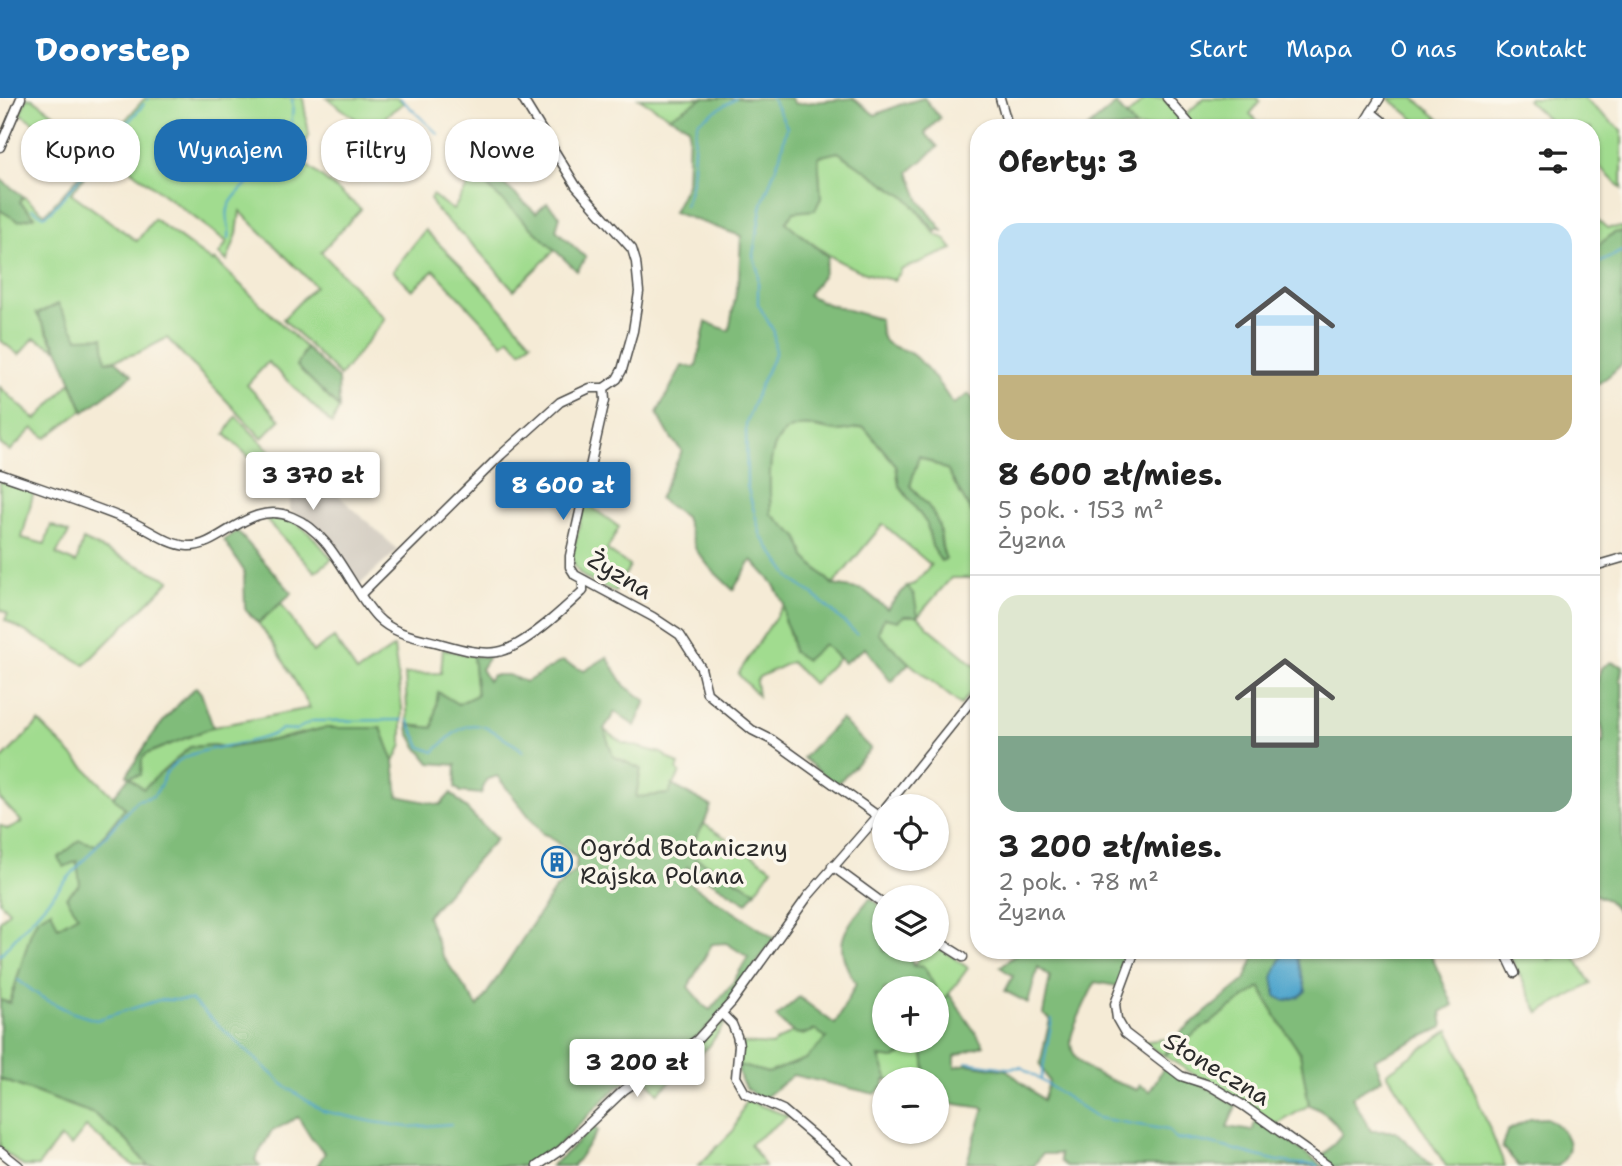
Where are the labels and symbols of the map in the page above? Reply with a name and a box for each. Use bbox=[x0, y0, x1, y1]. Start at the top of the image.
pin: 3 370 zł bbox=[241, 452, 385, 512]
pin: 8 600 zł bbox=[491, 462, 635, 522]
street label: Żyzna bbox=[582, 543, 659, 607]
place label: Ogród Botaniczny Rajska Polana bbox=[580, 832, 788, 892]
building icon: Ogród Botaniczny Rajska Polana bbox=[540, 845, 574, 879]
street label: Słoneczna bbox=[1158, 1025, 1276, 1113]
pin: 3 200 zł bbox=[565, 1040, 709, 1099]

